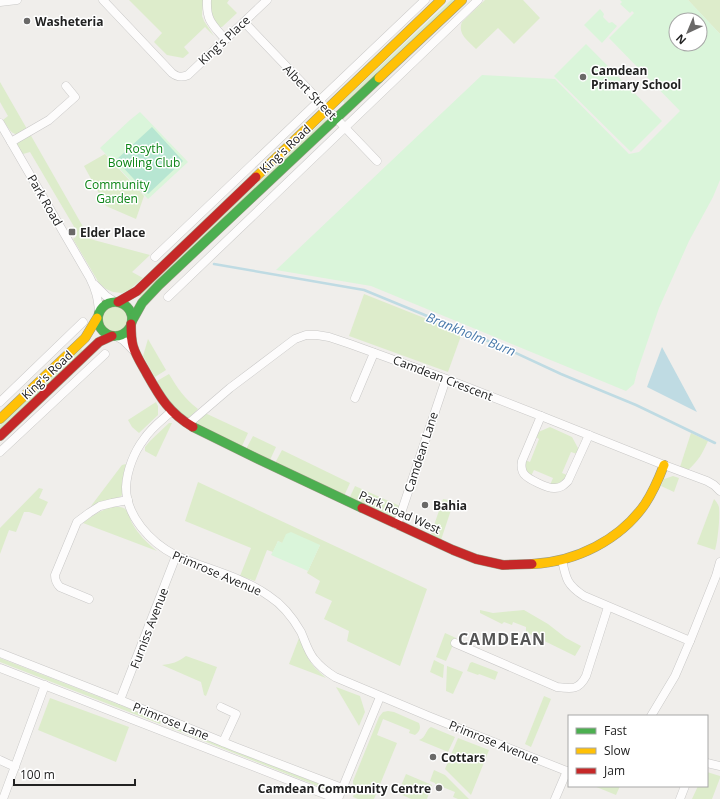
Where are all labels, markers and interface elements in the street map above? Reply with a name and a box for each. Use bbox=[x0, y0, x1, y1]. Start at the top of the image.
street label: King's Place bbox=[194, 11, 254, 68]
north arrow bbox=[668, 12, 708, 52]
place label: Washeteria bbox=[35, 13, 103, 30]
marker: Washeteria bbox=[22, 16, 32, 26]
text: N bbox=[672, 31, 689, 48]
street label: Albert Street bbox=[279, 61, 341, 123]
place label: Camdean Primary School bbox=[591, 62, 681, 93]
marker: Camdean Primary School bbox=[578, 72, 588, 82]
street label: King's Road bbox=[256, 121, 314, 177]
park label: Rosyth Bowling Club bbox=[108, 140, 180, 171]
street label: Park Road bbox=[23, 171, 67, 229]
park label: Community Garden bbox=[84, 176, 150, 207]
place label: Elder Place bbox=[80, 224, 145, 241]
marker: Elder Place bbox=[67, 227, 77, 237]
water label: Brankholm Burn bbox=[424, 308, 518, 360]
street label: King's Road bbox=[18, 347, 76, 403]
street label: Camdean Crescent bbox=[391, 351, 495, 405]
street label: Camdean Lane bbox=[400, 409, 442, 494]
street label: Park Road West bbox=[356, 486, 444, 538]
place label: Bahia bbox=[433, 497, 467, 514]
marker: Bahia bbox=[420, 500, 430, 510]
street label: Primrose Avenue bbox=[170, 546, 265, 600]
street label: Furniss Avenue bbox=[126, 585, 172, 671]
district label: CAMDEAN bbox=[458, 628, 546, 650]
street label: Primrose Lane bbox=[130, 698, 212, 744]
legend bbox=[568, 715, 708, 787]
street label: Primrose Avenue bbox=[446, 716, 542, 768]
text: Fast bbox=[604, 722, 627, 739]
text: Slow bbox=[604, 742, 631, 759]
place label: Cottars bbox=[441, 749, 485, 766]
marker: Cottars bbox=[428, 752, 438, 762]
scale bar bbox=[14, 761, 135, 787]
text: Jam bbox=[603, 762, 625, 779]
text: 100 m bbox=[20, 766, 55, 783]
place label: Camdean Community Centre bbox=[258, 780, 431, 797]
marker: Camdean Community Centre bbox=[434, 783, 444, 793]

